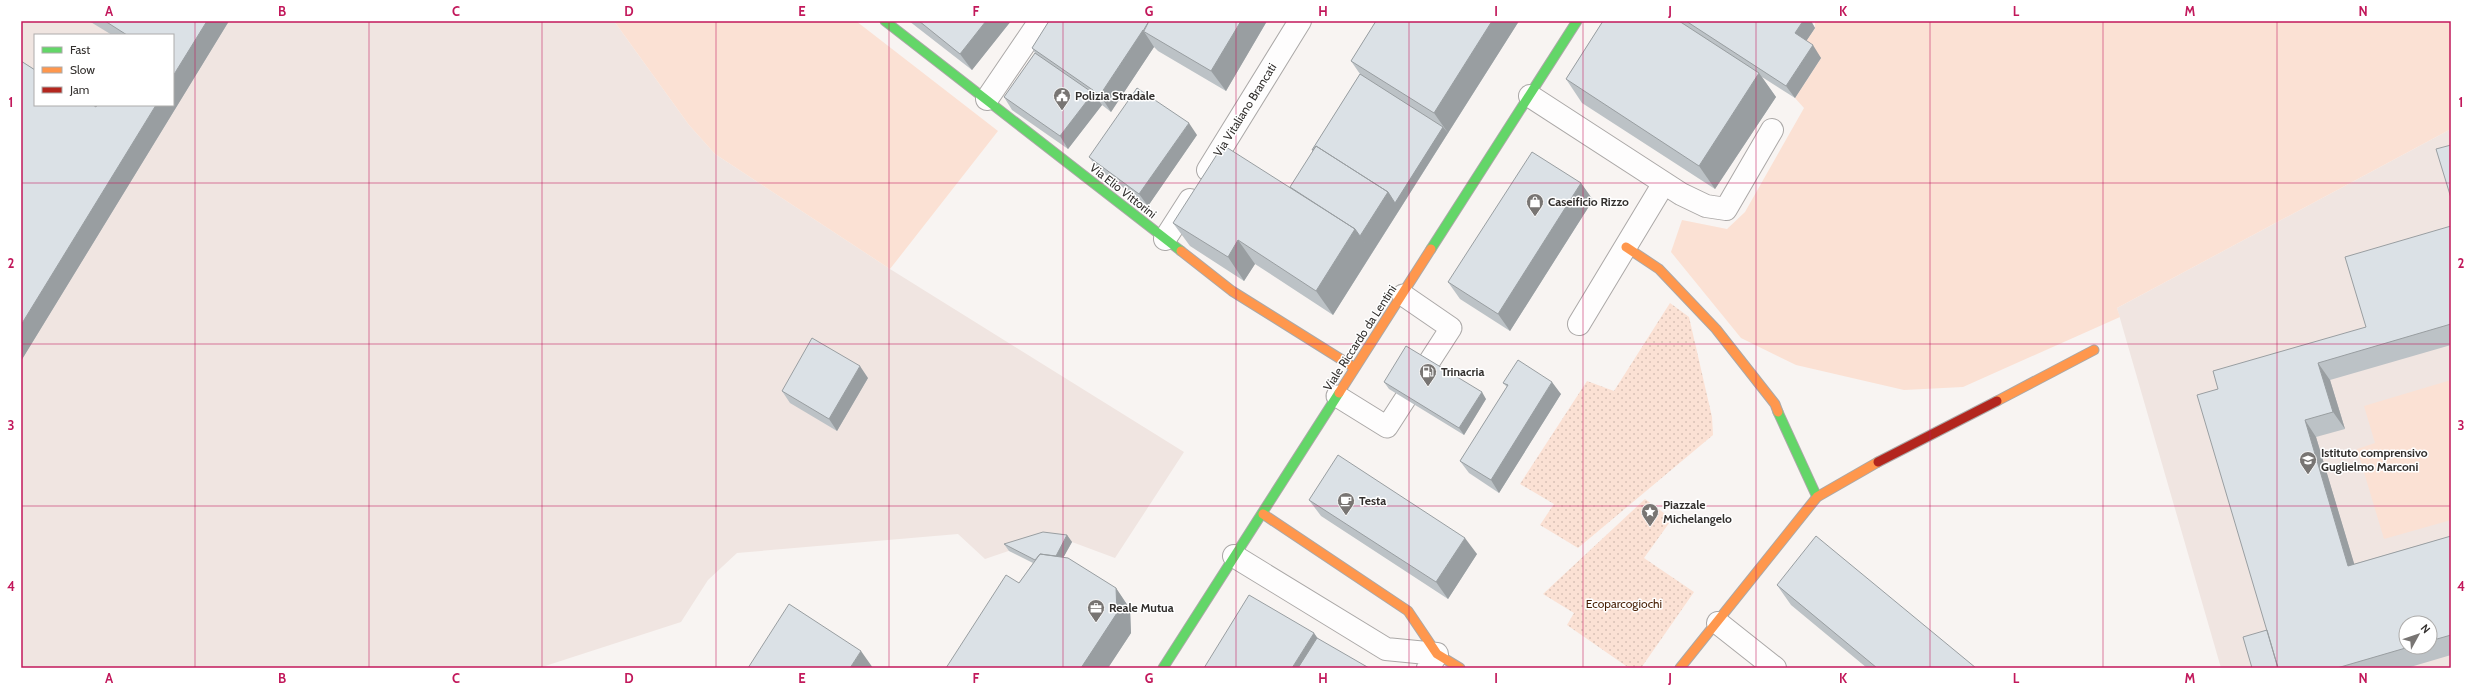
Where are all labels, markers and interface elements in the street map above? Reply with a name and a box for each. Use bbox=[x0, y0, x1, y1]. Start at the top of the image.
text: A bbox=[105, 3, 114, 19]
text: B bbox=[278, 3, 286, 19]
text: C bbox=[452, 3, 460, 19]
text: D bbox=[624, 3, 634, 19]
text: E bbox=[798, 3, 806, 19]
text: F bbox=[973, 3, 980, 19]
text: G bbox=[1145, 3, 1154, 19]
text: H bbox=[1318, 3, 1328, 19]
text: I bbox=[1494, 3, 1498, 19]
text: J bbox=[1667, 3, 1672, 19]
text: K bbox=[1839, 3, 1848, 19]
text: L bbox=[2013, 3, 2020, 19]
text: M bbox=[2185, 3, 2196, 19]
text: N bbox=[2358, 3, 2368, 19]
legend bbox=[34, 34, 174, 106]
text: Fast bbox=[70, 42, 90, 57]
street label: Via Vitaliano Brancati bbox=[1210, 60, 1279, 159]
text: Slow bbox=[70, 62, 95, 77]
text: Jam bbox=[69, 82, 89, 97]
public building icon: Polizia Stradale bbox=[1052, 86, 1072, 111]
place label: Polizia Stradale bbox=[1075, 88, 1155, 103]
text: 1 bbox=[9, 94, 13, 110]
text: 1 bbox=[2459, 94, 2463, 110]
street label: Via Elio Vittorini bbox=[1087, 160, 1160, 221]
shop icon: Caseificio Rizzo bbox=[1525, 192, 1545, 217]
place label: Caseificio Rizzo bbox=[1548, 194, 1629, 209]
text: 2 bbox=[8, 255, 15, 271]
text: 2 bbox=[2458, 255, 2465, 271]
street label: Viale Riccardo da Lentini bbox=[1320, 282, 1399, 393]
fuel station icon: Trinacria bbox=[1418, 362, 1438, 387]
place label: Trinacria bbox=[1441, 364, 1484, 379]
text: 3 bbox=[7, 417, 15, 433]
text: 3 bbox=[2457, 417, 2465, 433]
place label: Istituto comprensivo Guglielmo Marconi bbox=[2321, 445, 2428, 474]
school or university icon: Istituto comprensivo Guglielmo Marconi bbox=[2298, 450, 2318, 475]
cafe icon: Testa bbox=[1336, 491, 1356, 516]
place label: Testa bbox=[1359, 493, 1386, 508]
place label: Piazzale Michelangelo bbox=[1663, 497, 1732, 526]
place icon: Piazzale Michelangelo bbox=[1640, 502, 1660, 527]
text: 4 bbox=[7, 578, 15, 594]
text: 4 bbox=[2457, 578, 2465, 594]
park label: Ecoparcogiochi bbox=[1586, 596, 1662, 611]
office icon: Reale Mutua bbox=[1086, 598, 1106, 623]
place label: Reale Mutua bbox=[1109, 600, 1174, 615]
north arrow bbox=[2398, 615, 2438, 655]
text: N bbox=[2418, 621, 2434, 636]
text: A bbox=[105, 670, 114, 686]
text: B bbox=[278, 670, 286, 686]
text: C bbox=[452, 670, 460, 686]
text: D bbox=[624, 670, 634, 686]
text: E bbox=[798, 670, 806, 686]
text: F bbox=[973, 670, 980, 686]
text: G bbox=[1145, 670, 1154, 686]
text: H bbox=[1318, 670, 1328, 686]
text: I bbox=[1494, 670, 1498, 686]
text: J bbox=[1667, 670, 1672, 686]
text: K bbox=[1839, 670, 1848, 686]
text: L bbox=[2013, 670, 2020, 686]
text: M bbox=[2185, 670, 2196, 686]
text: N bbox=[2358, 670, 2368, 686]

